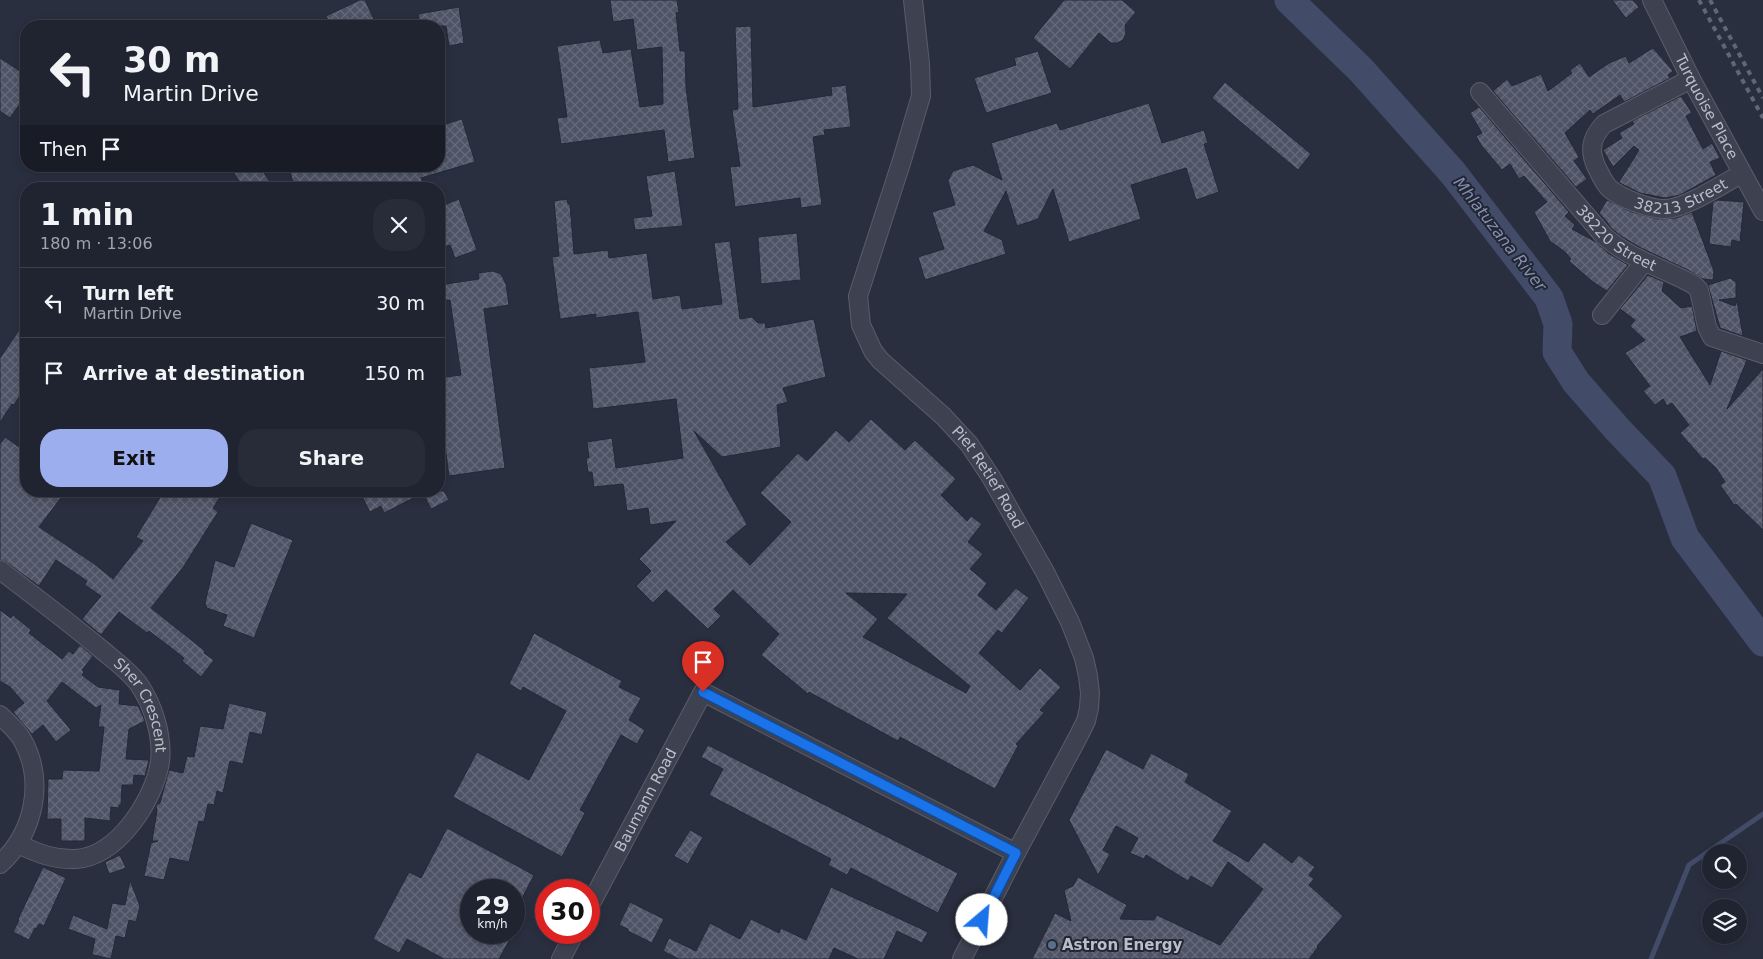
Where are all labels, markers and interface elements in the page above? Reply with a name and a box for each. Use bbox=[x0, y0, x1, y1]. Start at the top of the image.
icon: left bbox=[40, 40, 105, 105]
text: 30 m bbox=[123, 40, 220, 80]
street label: Turquoise Place bbox=[1671, 51, 1742, 162]
text: Martin Drive bbox=[123, 81, 259, 106]
icon: arrive bbox=[97, 135, 125, 163]
text: Then bbox=[40, 138, 87, 160]
water label: Mhlatuzana River bbox=[1450, 173, 1551, 296]
street label: 38213 Street bbox=[1632, 175, 1731, 218]
text: 1 min bbox=[40, 197, 134, 232]
button: close bbox=[373, 199, 425, 251]
street label: 38220 Street bbox=[1572, 201, 1659, 275]
text: 180 m · 13:06 bbox=[40, 234, 153, 253]
text: Turn left bbox=[83, 282, 174, 304]
icon: left bbox=[40, 289, 68, 317]
text: 30 m bbox=[376, 292, 425, 314]
text: Martin Drive bbox=[83, 304, 182, 323]
icon: arrive bbox=[40, 359, 68, 387]
text: Arrive at destination bbox=[83, 362, 305, 384]
text: 150 m bbox=[364, 362, 425, 384]
street label: Piet Retief Road bbox=[948, 422, 1027, 532]
button: Exit bbox=[40, 429, 228, 487]
button: Share bbox=[238, 429, 425, 487]
pin bbox=[682, 641, 724, 692]
icon: arrive bbox=[689, 648, 717, 676]
street label: Sher Crescent bbox=[110, 654, 170, 753]
street label: Baumann Road bbox=[611, 745, 680, 855]
map controls bbox=[1702, 844, 1747, 944]
button: search bbox=[1702, 844, 1747, 889]
speed limit sign: 30 bbox=[535, 879, 600, 944]
text: 29 bbox=[475, 891, 510, 920]
position arrow bbox=[955, 893, 1007, 945]
button: layers bbox=[1702, 899, 1747, 944]
text: km/h bbox=[477, 917, 508, 931]
place label: Astron Energy bbox=[1062, 936, 1183, 954]
marker: Astron Energy bbox=[1046, 939, 1058, 951]

